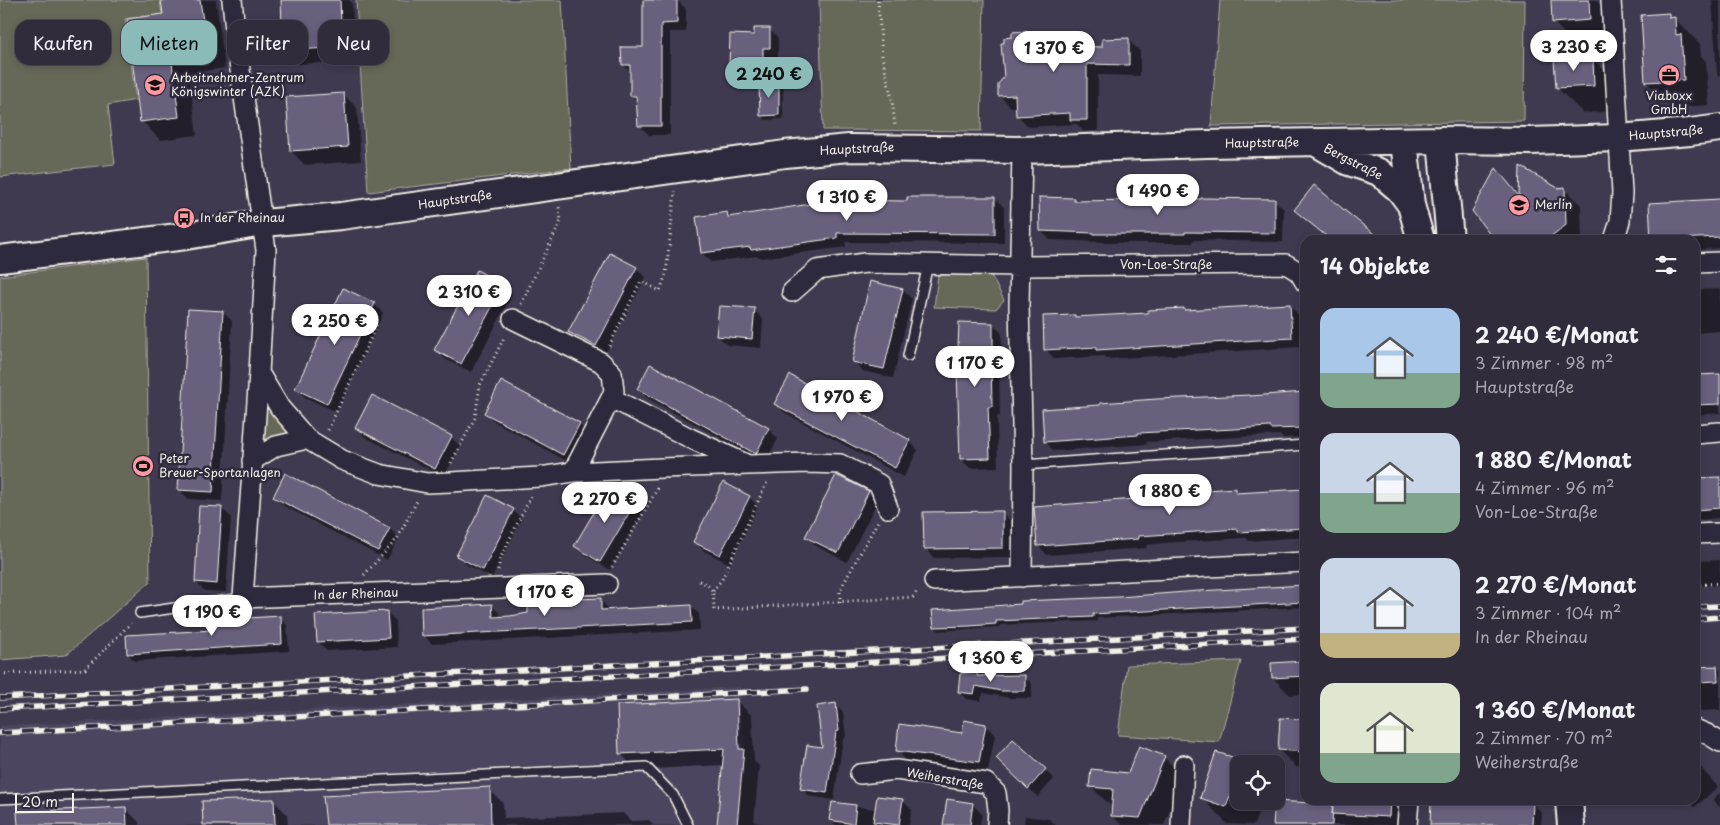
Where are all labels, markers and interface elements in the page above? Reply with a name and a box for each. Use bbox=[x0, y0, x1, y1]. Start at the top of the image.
chip: Kaufen bbox=[15, 20, 111, 65]
chip: Mieten bbox=[121, 20, 217, 65]
chip: Filter bbox=[227, 20, 308, 65]
chip: Neu bbox=[318, 20, 389, 65]
pin: 1 370 € bbox=[1008, 30, 1100, 73]
pin: 3 230 € bbox=[1528, 30, 1620, 72]
text: 3 230 € bbox=[1541, 34, 1607, 58]
text: 1 370 € bbox=[1024, 35, 1084, 59]
pin: 2 240 € bbox=[723, 56, 815, 99]
text: 2 240 € bbox=[736, 61, 802, 85]
office icon: Viaboxx GmbH bbox=[1657, 63, 1681, 87]
place label: Arbeitnehmer-Zentrum Königswinter (AZK) bbox=[171, 68, 304, 100]
school or university icon: Arbeitnehmer-Zentrum Königswinter (AZK) bbox=[143, 73, 167, 97]
place label: Viaboxx GmbH bbox=[1646, 86, 1692, 118]
street label: Hauptstraße bbox=[1628, 120, 1704, 144]
street label: Hauptstraße bbox=[1225, 132, 1299, 152]
street label: Hauptstraße bbox=[819, 137, 895, 159]
street label: Bergstraße bbox=[1321, 139, 1386, 184]
pin: 1 490 € bbox=[1112, 174, 1204, 216]
text: 1 490 € bbox=[1127, 178, 1189, 202]
pin: 1 310 € bbox=[801, 180, 893, 222]
text: 1 310 € bbox=[817, 184, 877, 208]
street label: Hauptstraße bbox=[417, 185, 493, 213]
school or university icon: Merlin bbox=[1507, 193, 1531, 217]
place label: Merlin bbox=[1535, 195, 1572, 213]
bus stop icon: In der Rheinau bbox=[172, 206, 196, 230]
place label: In der Rheinau bbox=[200, 208, 285, 226]
text: 14 Objekte bbox=[1320, 249, 1430, 281]
icon: filters bbox=[1652, 251, 1680, 279]
street label: Von-Loe-Straße bbox=[1120, 255, 1212, 273]
pin: 2 310 € bbox=[423, 274, 515, 317]
text: 2 310 € bbox=[438, 279, 500, 303]
pin: 2 250 € bbox=[289, 304, 381, 346]
text: 2 250 € bbox=[303, 308, 367, 332]
text: 2 240 €/Monat bbox=[1475, 318, 1639, 350]
icon: home bbox=[1360, 328, 1420, 388]
pin: 1 170 € bbox=[929, 346, 1021, 388]
text: 1 170 € bbox=[946, 350, 1004, 374]
text: 3 Zimmer · 98 m² bbox=[1475, 350, 1614, 374]
text: Hauptstraße bbox=[1475, 374, 1574, 398]
pin: 1 970 € bbox=[796, 380, 888, 422]
text: 1 970 € bbox=[812, 384, 872, 408]
text: 1 880 €/Monat bbox=[1475, 443, 1632, 475]
place label: Peter Breuer-Sportanlagen bbox=[159, 449, 281, 481]
icon: home bbox=[1360, 453, 1420, 513]
sports icon: Peter Breuer-Sportanlagen bbox=[131, 454, 155, 478]
pin: 1 880 € bbox=[1124, 474, 1216, 516]
text: 4 Zimmer · 96 m² bbox=[1475, 475, 1614, 499]
text: 1 880 € bbox=[1140, 478, 1200, 502]
pin: 2 270 € bbox=[559, 482, 651, 524]
text: 2 270 € bbox=[573, 486, 637, 510]
text: Von-Loe-Straße bbox=[1475, 499, 1598, 523]
text: 2 270 €/Monat bbox=[1475, 568, 1637, 600]
pin: 1 170 € bbox=[499, 574, 591, 617]
icon: home bbox=[1360, 578, 1420, 638]
text: 1 170 € bbox=[516, 579, 574, 603]
street label: In der Rheinau bbox=[313, 583, 399, 603]
pin: 1 190 € bbox=[166, 594, 258, 637]
text: 1 190 € bbox=[183, 599, 241, 623]
text: 3 Zimmer · 104 m² bbox=[1475, 600, 1621, 624]
text: In der Rheinau bbox=[1475, 624, 1588, 648]
pin: 1 360 € bbox=[945, 640, 1037, 683]
text: 1 360 € bbox=[959, 645, 1023, 669]
text: 1 360 €/Monat bbox=[1475, 693, 1635, 725]
icon: home bbox=[1360, 703, 1420, 763]
text: 2 Zimmer · 70 m² bbox=[1475, 725, 1613, 749]
text: Weiherstraße bbox=[1475, 749, 1579, 773]
map controls bbox=[1230, 755, 1285, 810]
button: locate bbox=[1230, 755, 1285, 810]
street label: Weiherstraße bbox=[905, 762, 985, 794]
scale bar bbox=[15, 790, 74, 813]
text: 20 m bbox=[22, 791, 58, 812]

